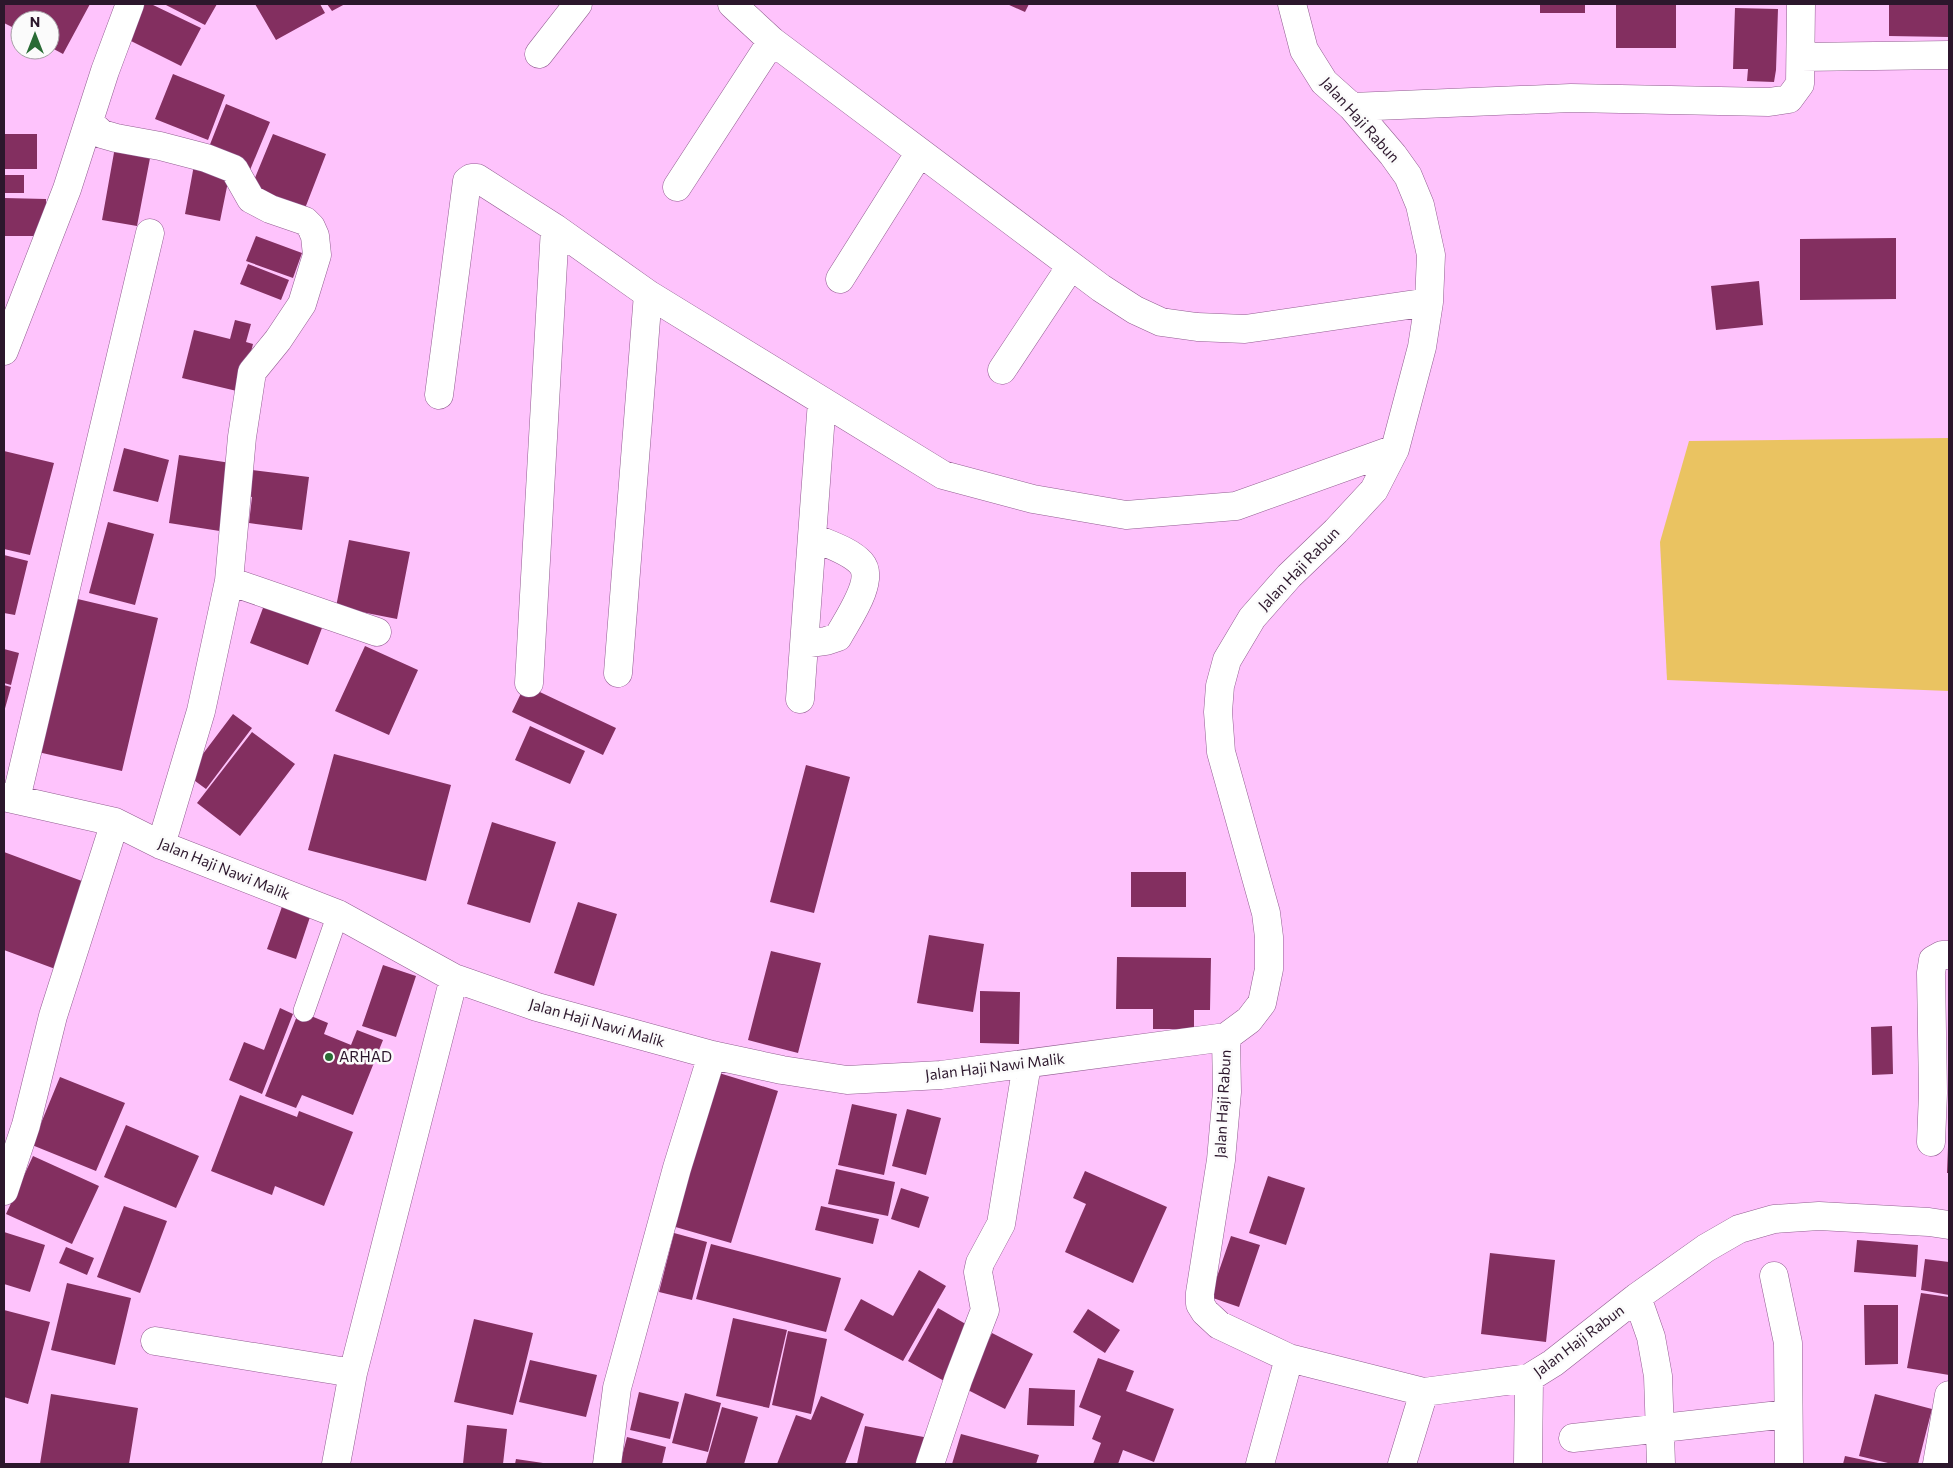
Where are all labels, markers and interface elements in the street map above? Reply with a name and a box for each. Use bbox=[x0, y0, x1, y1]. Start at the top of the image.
north arrow bbox=[10, 10, 60, 60]
text: N bbox=[30, 13, 40, 30]
street label: Jalan Haji Rabun bbox=[1318, 73, 1404, 166]
street label: Jalan Haji Rabun bbox=[1254, 523, 1342, 614]
street label: Jalan Haji Nawi Malik bbox=[156, 833, 293, 903]
street label: Jalan Haji Nawi Malik bbox=[527, 994, 667, 1050]
place label: ARHAD bbox=[339, 1047, 392, 1065]
street label: Jalan Haji Nawi Malik bbox=[924, 1049, 1066, 1084]
street label: Jalan Haji Rabun bbox=[1210, 1049, 1234, 1159]
marker: ARHAD bbox=[323, 1051, 335, 1063]
street label: Jalan Haji Rabun bbox=[1530, 1300, 1627, 1380]

